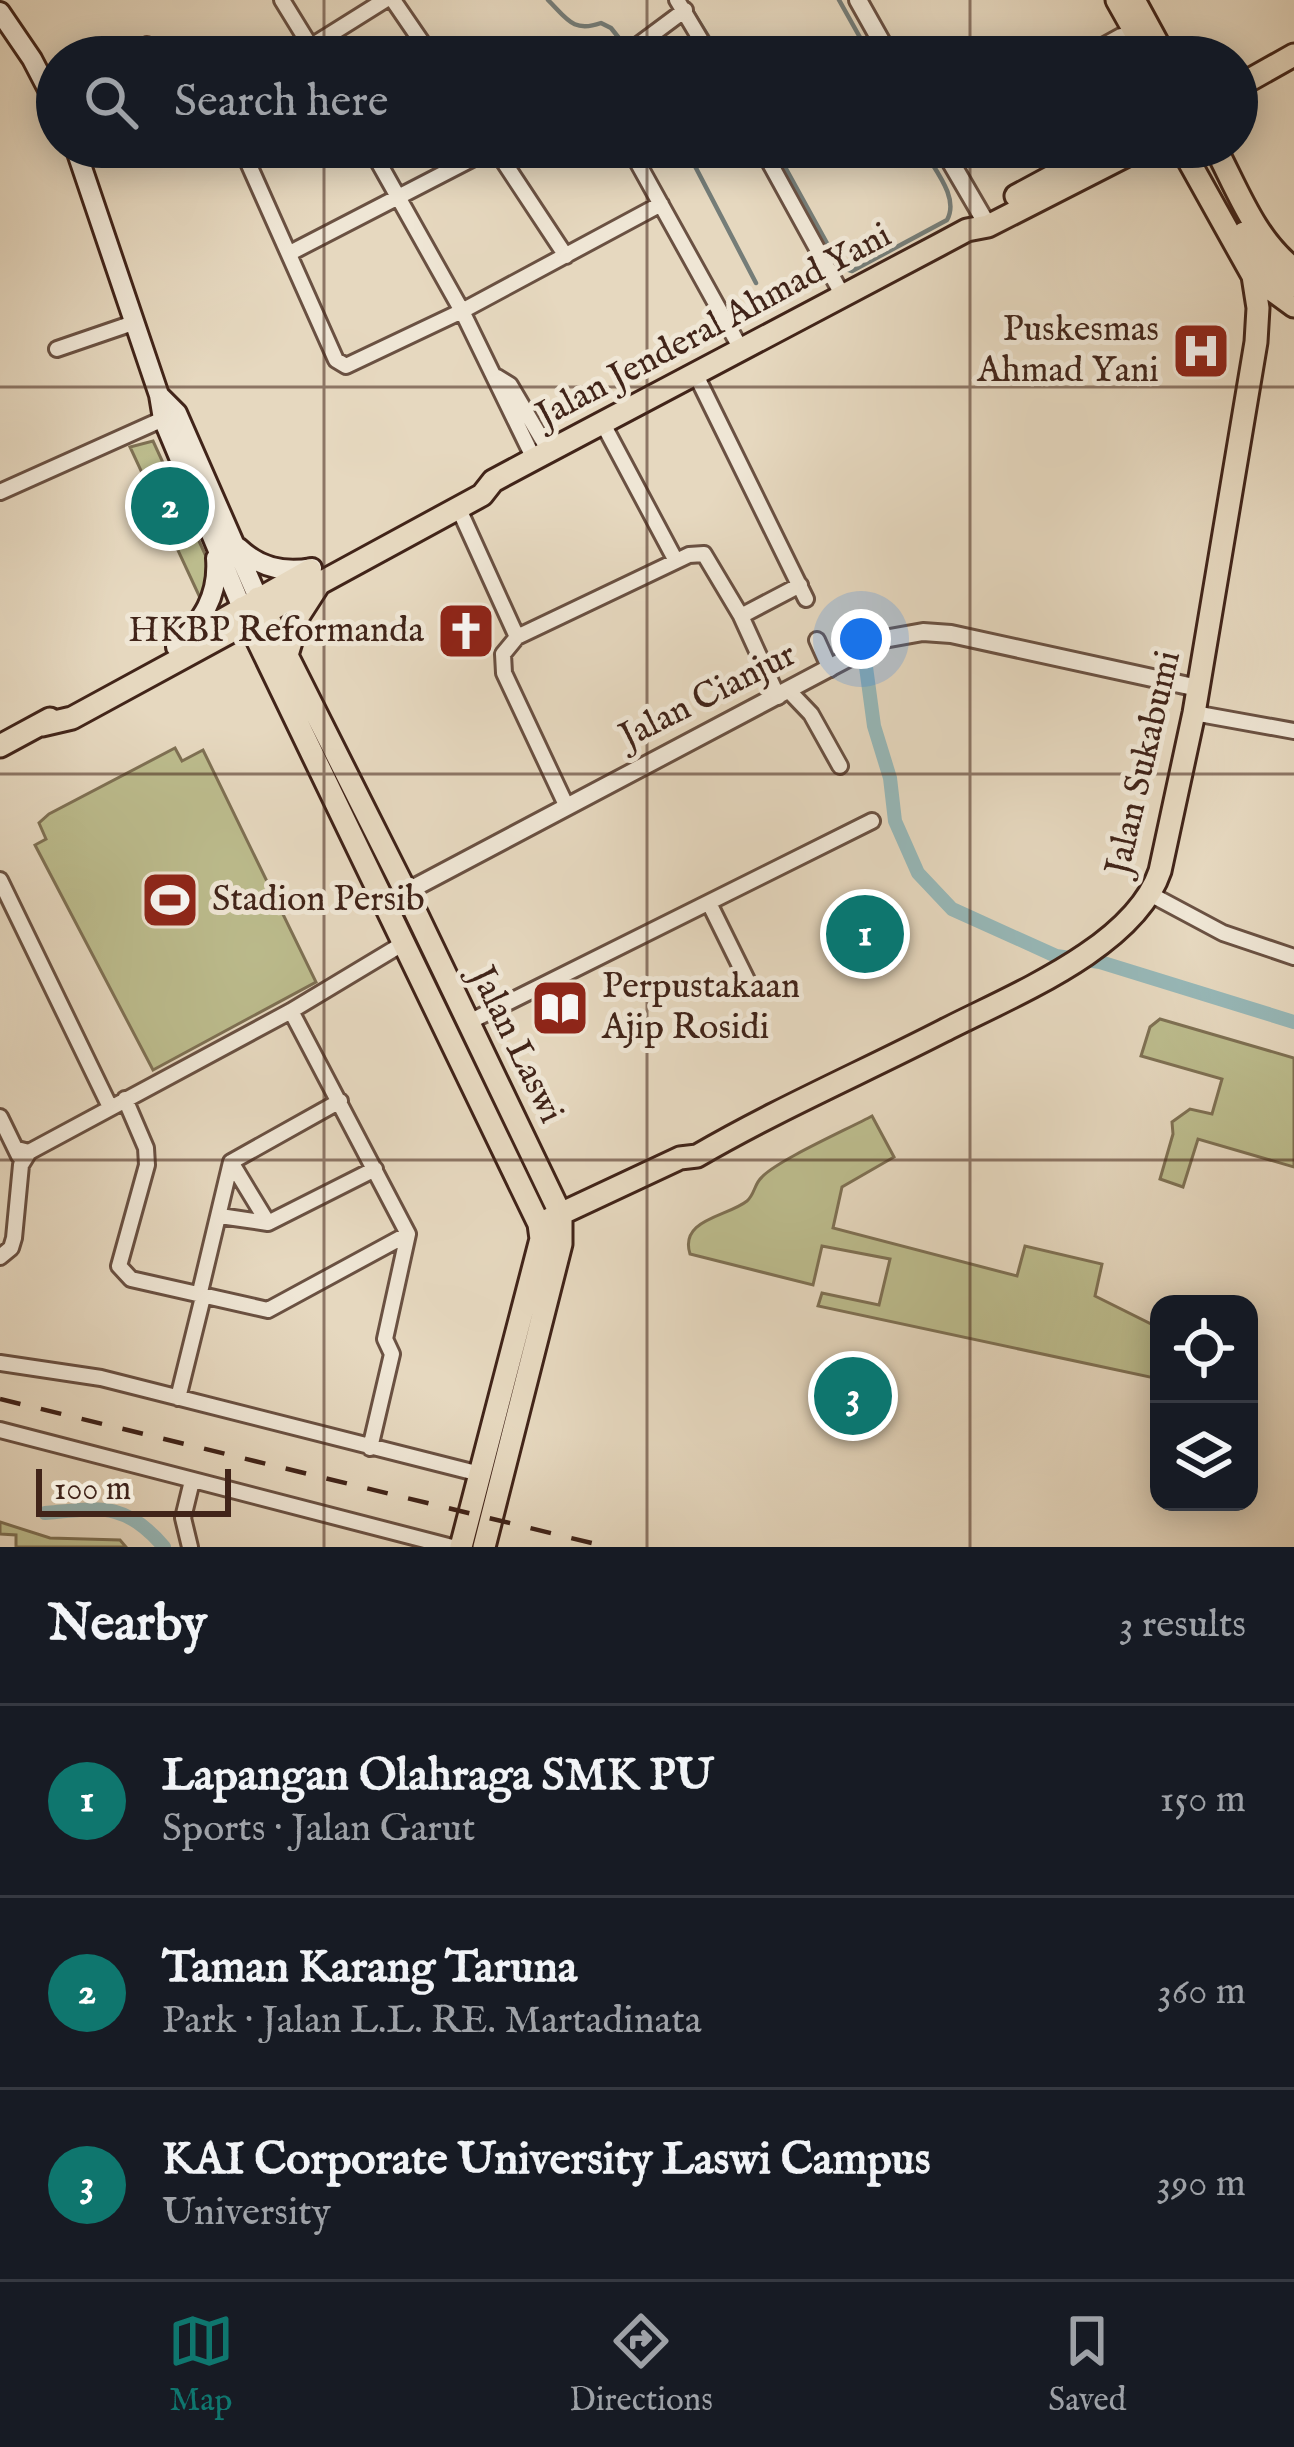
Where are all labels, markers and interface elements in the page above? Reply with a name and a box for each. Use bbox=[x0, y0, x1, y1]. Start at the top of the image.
search box bbox=[36, 36, 1258, 168]
icon: search bbox=[78, 69, 144, 135]
text: Search here bbox=[174, 74, 388, 131]
street label: Jalan Jenderal Ahmad Yani bbox=[525, 213, 899, 441]
place label: Puskesmas Ahmad Yani bbox=[976, 307, 1159, 394]
hospital icon: Puskesmas Ahmad Yani bbox=[1170, 320, 1232, 382]
pin: 2 bbox=[131, 461, 209, 551]
church icon: HKBP Reformanda bbox=[435, 600, 497, 662]
place label: HKBP Reformanda bbox=[128, 608, 424, 654]
your location bbox=[831, 609, 891, 669]
street label: Jalan Cianjur bbox=[608, 632, 804, 762]
street label: Jalan Sukabumi bbox=[1095, 646, 1192, 884]
sports icon: Stadion Persib bbox=[139, 869, 201, 931]
place label: Stadion Persib bbox=[212, 877, 425, 923]
pin: 1 bbox=[826, 889, 904, 979]
street label: Jalan Laswi bbox=[457, 955, 574, 1131]
place label: Perpustakaan Ajip Rosidi bbox=[601, 964, 800, 1051]
library icon: Perpustakaan Ajip Rosidi bbox=[529, 977, 591, 1039]
map controls bbox=[1150, 1295, 1258, 1511]
button: locate bbox=[1150, 1295, 1258, 1403]
pin: 3 bbox=[814, 1351, 892, 1441]
button: layers bbox=[1150, 1403, 1258, 1511]
scale bar bbox=[36, 1463, 231, 1516]
text: 100 m bbox=[54, 1469, 131, 1511]
text: Nearby bbox=[48, 1593, 207, 1658]
text: 3 results bbox=[1119, 1601, 1246, 1650]
text: Lapangan Olahraga SMK PU bbox=[162, 1748, 713, 1805]
text: 1 bbox=[80, 1776, 94, 1825]
text: 150 m bbox=[1160, 1776, 1246, 1825]
text: Sports · Jalan Garut bbox=[162, 1805, 475, 1854]
text: Taman Karang Taruna bbox=[162, 1940, 577, 1997]
text: 2 bbox=[78, 1968, 96, 2017]
text: 360 m bbox=[1157, 1968, 1246, 2017]
text: Park · Jalan L.L. RE. Martadinata bbox=[162, 1997, 702, 2046]
text: KAI Corporate University Laswi Campus bbox=[162, 2132, 931, 2189]
text: 3 bbox=[80, 2160, 94, 2209]
text: 390 m bbox=[1157, 2160, 1246, 2209]
text: University bbox=[162, 2189, 331, 2238]
tab: Map bbox=[168, 2308, 234, 2422]
tab: Directions bbox=[569, 2308, 713, 2422]
tab: Saved bbox=[1048, 2308, 1126, 2422]

